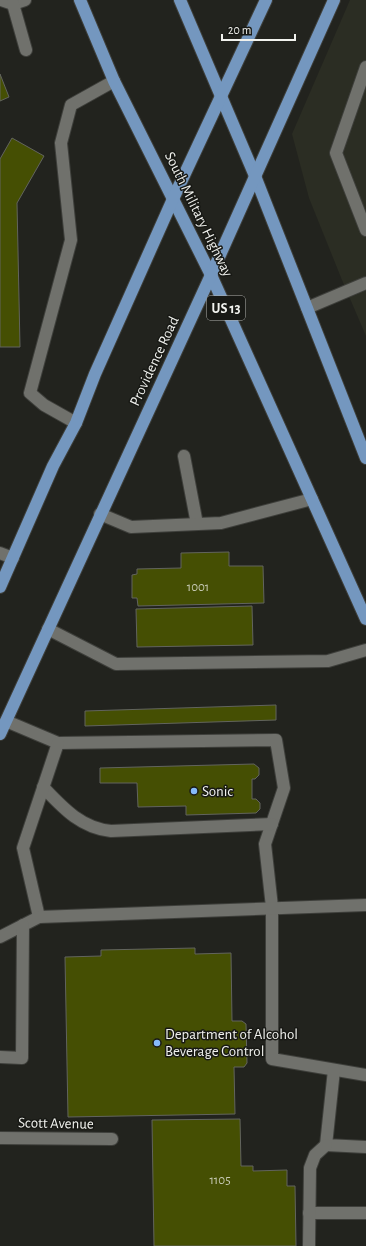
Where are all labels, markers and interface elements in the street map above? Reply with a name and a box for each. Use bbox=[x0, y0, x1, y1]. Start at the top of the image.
scale bar bbox=[222, 16, 295, 42]
text: 20 m bbox=[228, 24, 251, 36]
street label: South Military Highway bbox=[162, 149, 236, 280]
road number: US 13 bbox=[207, 296, 245, 320]
street label: Providence Road bbox=[127, 314, 182, 408]
house number: 1001 bbox=[187, 581, 209, 594]
place label: Sonic bbox=[202, 784, 233, 799]
marker: Sonic bbox=[189, 786, 199, 796]
place label: Department of Alcohol Beverage Control bbox=[165, 1027, 298, 1059]
marker: Department of Alcohol Beverage Control bbox=[152, 1038, 162, 1048]
street label: Scott Avenue bbox=[18, 1115, 94, 1132]
house number: 1105 bbox=[209, 1174, 231, 1187]

